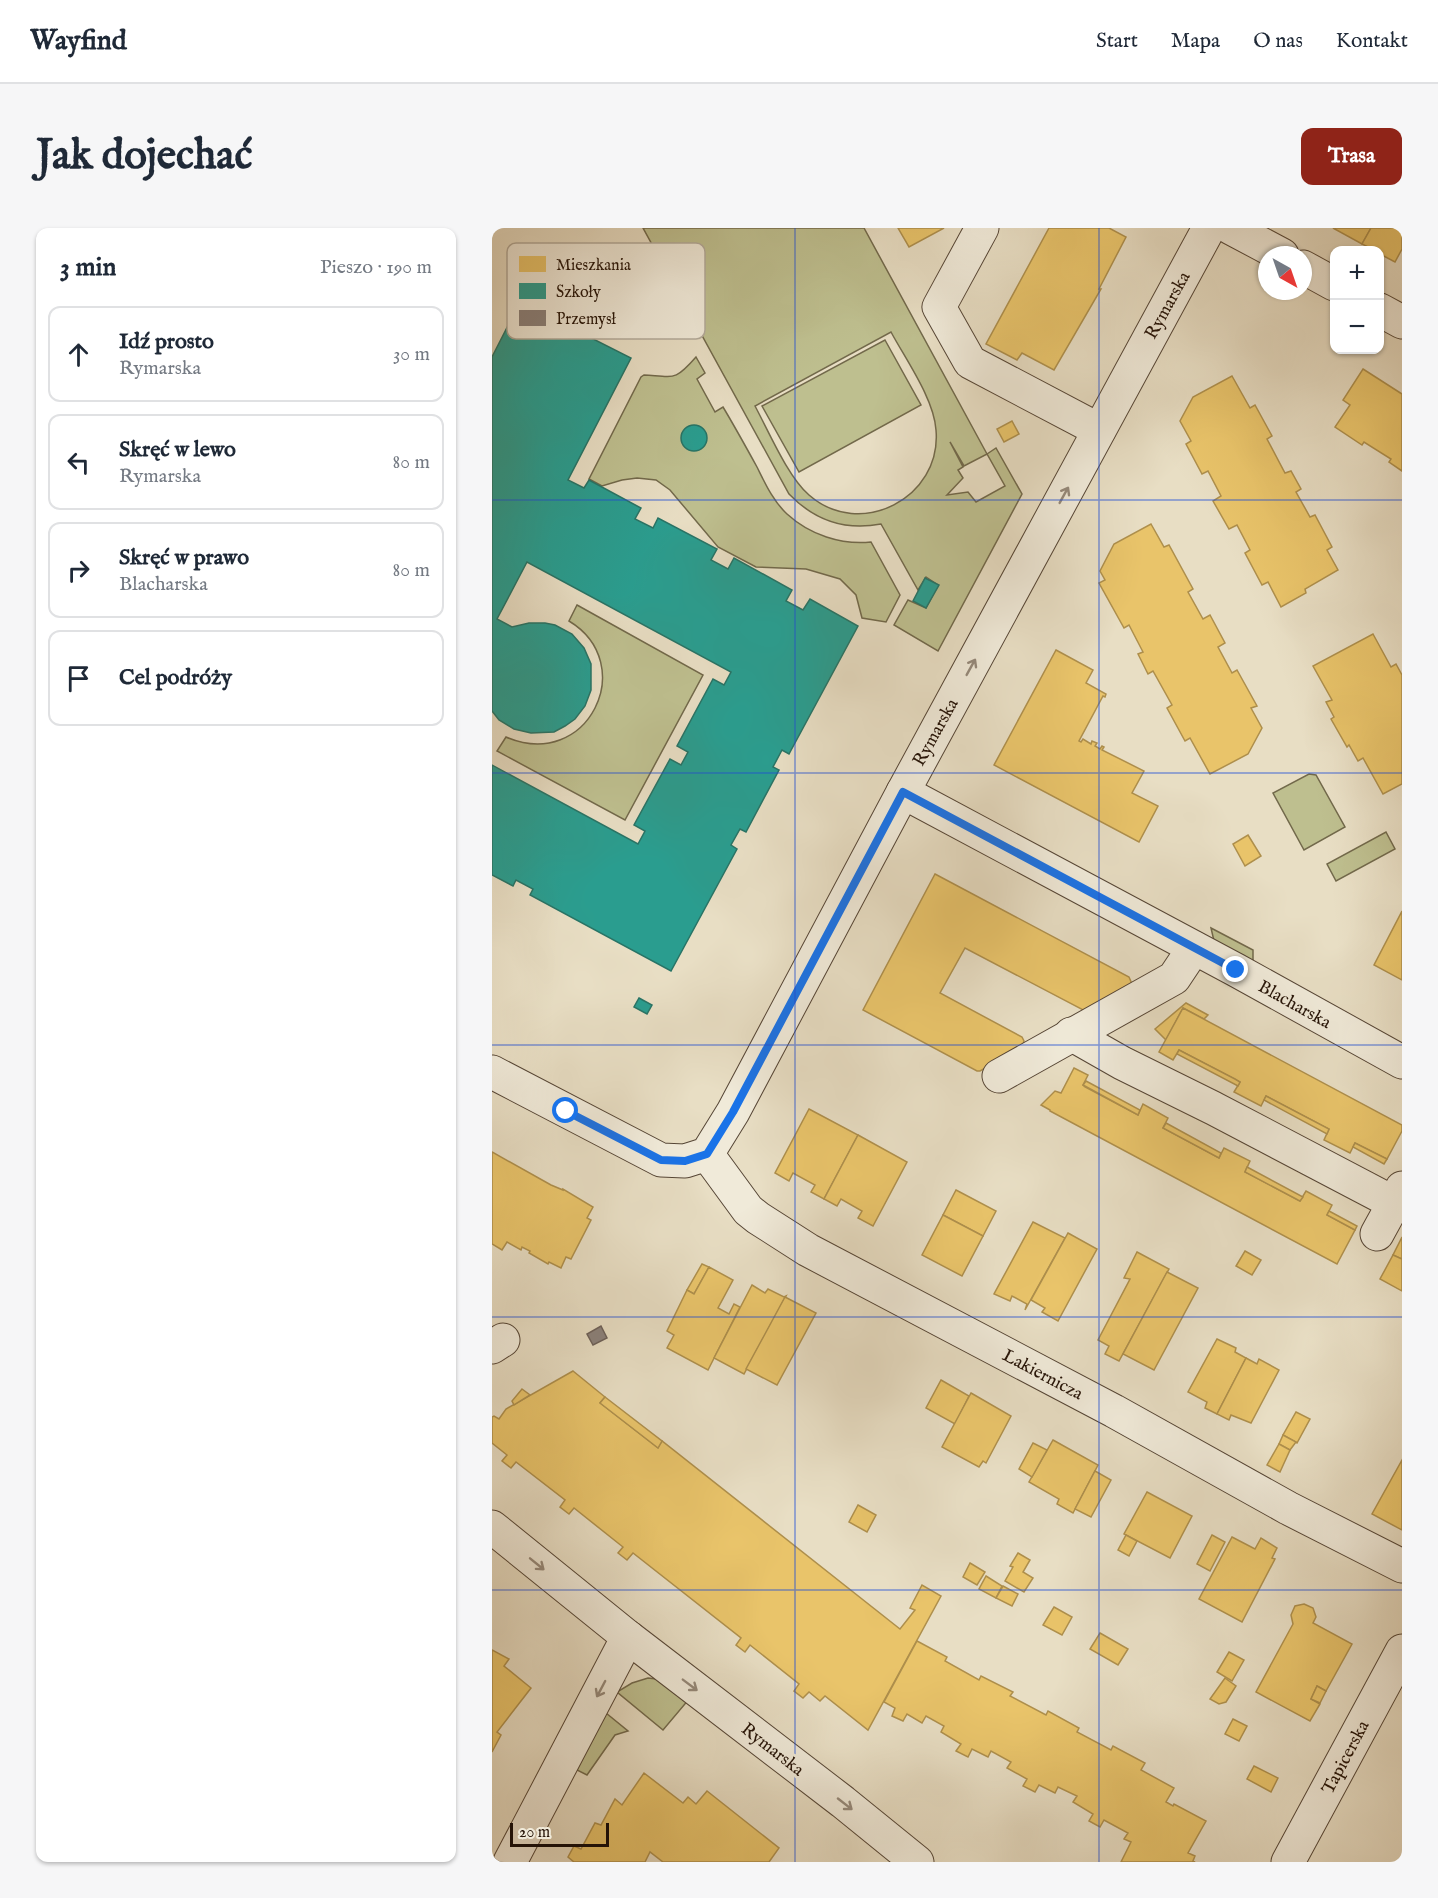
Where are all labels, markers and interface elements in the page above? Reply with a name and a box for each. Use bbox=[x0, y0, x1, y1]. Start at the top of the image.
text: Wayfind bbox=[30, 24, 127, 59]
text: Start bbox=[1096, 28, 1138, 55]
text: Mapa bbox=[1171, 28, 1220, 55]
text: O nas bbox=[1253, 28, 1303, 55]
text: Kontakt bbox=[1336, 28, 1408, 55]
button: Trasa bbox=[1301, 128, 1402, 185]
text: Jak dojechać bbox=[36, 130, 253, 183]
legend bbox=[507, 243, 705, 339]
north arrow bbox=[1258, 246, 1312, 300]
map controls bbox=[1330, 246, 1384, 354]
button: + bbox=[1330, 246, 1384, 300]
text: 3 min bbox=[60, 251, 116, 284]
text: Pieszo · 190 m bbox=[320, 255, 432, 280]
text: Mieszkania bbox=[556, 256, 631, 276]
street label: Rymarska bbox=[1140, 268, 1196, 344]
text: Szkoły bbox=[556, 283, 601, 303]
button: − bbox=[1330, 300, 1384, 354]
text: Przemysł bbox=[556, 310, 617, 330]
text: Idź prosto bbox=[119, 328, 214, 356]
icon: ahead bbox=[62, 338, 95, 371]
text: 30 m bbox=[393, 342, 430, 367]
text: Rymarska bbox=[119, 356, 201, 381]
text: Skręć w lewo bbox=[119, 436, 236, 464]
icon: left bbox=[62, 446, 95, 479]
text: 80 m bbox=[393, 450, 430, 475]
text: Rymarska bbox=[119, 464, 201, 489]
one-way arrow bbox=[1058, 487, 1070, 504]
text: Skręć w prawo bbox=[119, 544, 249, 572]
icon: right bbox=[62, 554, 95, 587]
text: 80 m bbox=[393, 558, 430, 583]
text: Blacharska bbox=[119, 572, 208, 597]
one-way arrow bbox=[966, 658, 977, 676]
icon: arrive bbox=[62, 662, 95, 695]
text: Cel podróży bbox=[119, 664, 232, 692]
street label: Rymarska bbox=[908, 695, 964, 771]
route end bbox=[1222, 956, 1248, 982]
street label: Blacharska bbox=[1254, 976, 1335, 1035]
route start bbox=[552, 1097, 578, 1123]
street label: Lakiernicza bbox=[998, 1345, 1087, 1406]
one-way arrow bbox=[529, 1557, 545, 1570]
one-way arrow bbox=[682, 1678, 698, 1691]
one-way arrow bbox=[595, 1680, 607, 1697]
street label: Tapicerska bbox=[1317, 1717, 1375, 1799]
street label: Rymarska bbox=[736, 1718, 808, 1782]
one-way arrow bbox=[836, 1798, 852, 1811]
scale bar bbox=[510, 1820, 609, 1848]
text: 20 m bbox=[519, 1823, 550, 1843]

